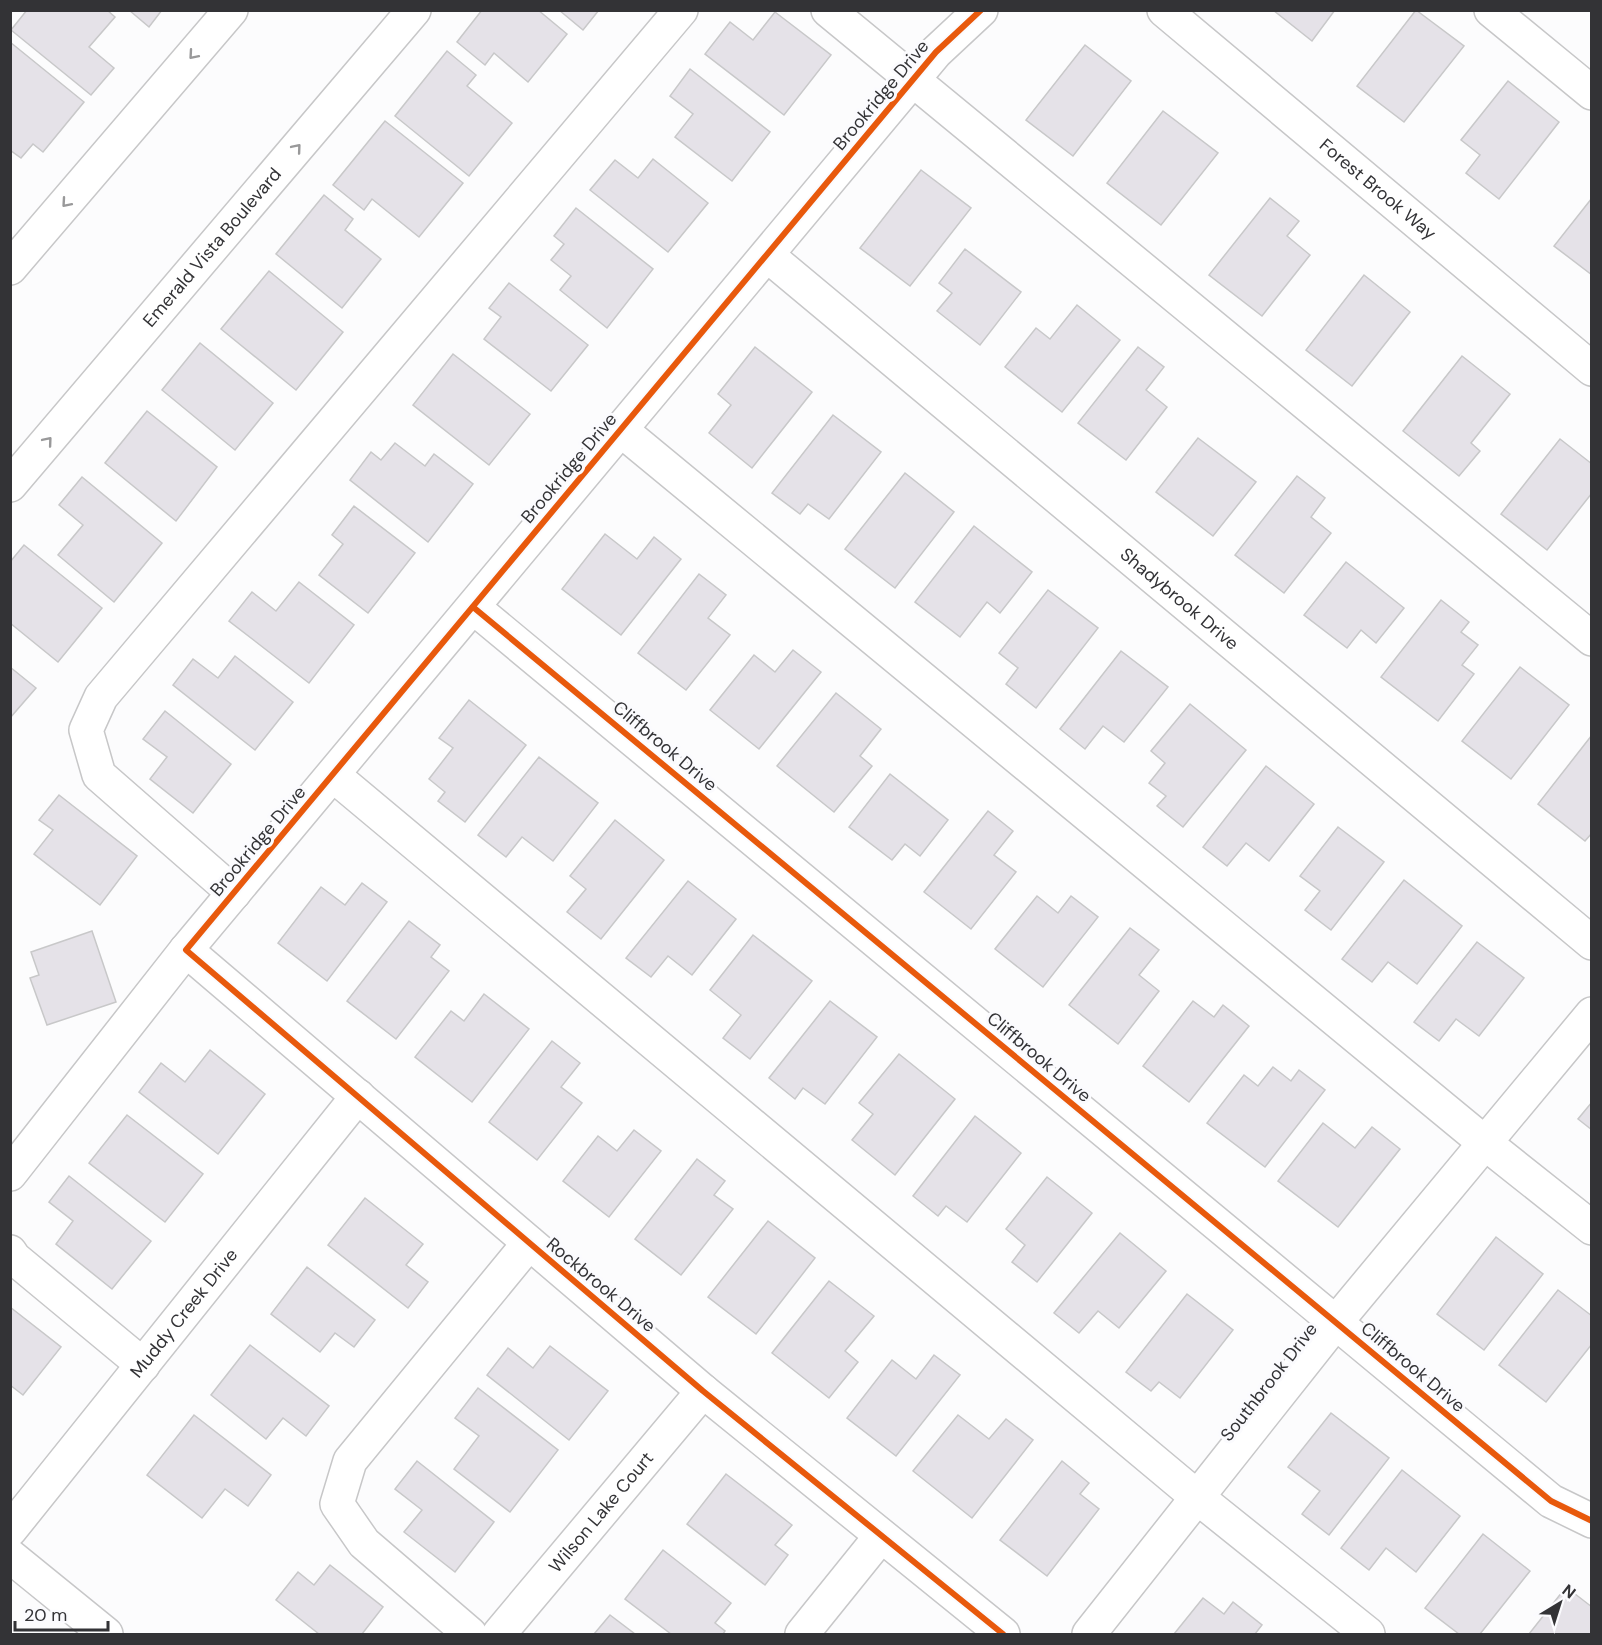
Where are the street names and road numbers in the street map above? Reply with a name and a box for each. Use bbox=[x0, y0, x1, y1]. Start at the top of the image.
street label: Brookridge Drive bbox=[828, 35, 934, 155]
street label: Forest Brook Way bbox=[1314, 133, 1441, 245]
street label: Emerald Vista Boulevard bbox=[138, 163, 287, 332]
street label: Brookridge Drive bbox=[516, 408, 622, 528]
street label: Shadybrook Drive bbox=[1115, 542, 1244, 655]
street label: Cliffbrook Drive bbox=[608, 695, 722, 797]
street label: Brookridge Drive bbox=[205, 781, 311, 901]
street label: Cliffbrook Drive bbox=[982, 1006, 1096, 1108]
street label: Rockbrook Drive bbox=[541, 1232, 661, 1338]
street label: Muddy Creek Drive bbox=[125, 1244, 243, 1383]
street label: Cliffbrook Drive bbox=[1356, 1316, 1470, 1418]
street label: Southbrook Drive bbox=[1215, 1318, 1323, 1446]
street label: Wilson Lake Court bbox=[543, 1447, 659, 1578]

